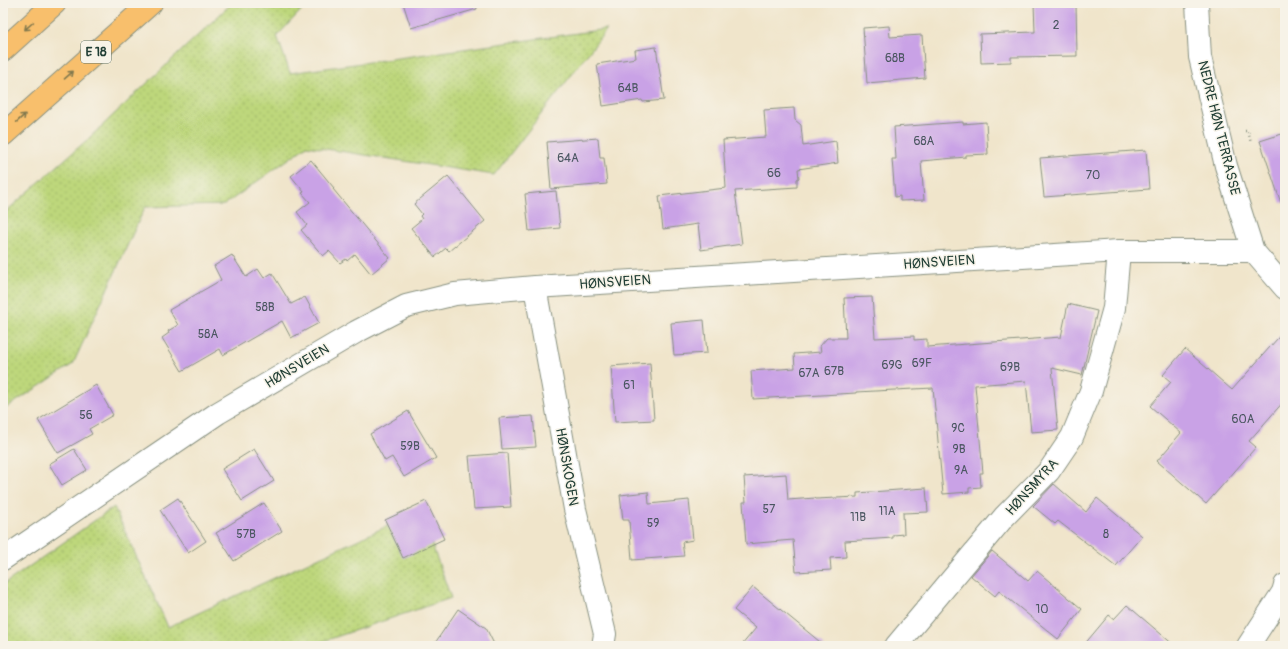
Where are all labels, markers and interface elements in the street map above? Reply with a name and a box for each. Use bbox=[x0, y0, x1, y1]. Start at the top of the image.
house number: 2 bbox=[1053, 18, 1060, 33]
one-way arrow bbox=[24, 22, 34, 31]
road number: E 18 bbox=[81, 41, 111, 63]
house number: 68B bbox=[885, 51, 905, 66]
street label: NEDRE HØN TERRASSE bbox=[1194, 59, 1244, 197]
one-way arrow bbox=[64, 70, 74, 80]
house number: 64B bbox=[618, 81, 639, 96]
one-way arrow bbox=[16, 113, 27, 122]
house number: 68A bbox=[914, 134, 935, 149]
house number: 64A bbox=[557, 151, 579, 166]
house number: 66 bbox=[767, 166, 781, 181]
house number: 70 bbox=[1086, 168, 1100, 183]
street label: HØNSVEIEN bbox=[902, 251, 976, 273]
street label: HØNSVEIEN bbox=[578, 271, 652, 293]
house number: 58B bbox=[255, 300, 275, 315]
house number: 58A bbox=[198, 327, 218, 342]
street label: HØNSVEIEN bbox=[262, 340, 332, 392]
house number: 69F bbox=[912, 356, 932, 371]
house number: 69G bbox=[881, 358, 903, 373]
house number: 69B bbox=[1000, 360, 1020, 375]
house number: 67B bbox=[824, 364, 844, 379]
house number: 67A bbox=[798, 366, 820, 381]
house number: 61 bbox=[623, 378, 635, 393]
house number: 56 bbox=[79, 408, 93, 423]
house number: 60A bbox=[1232, 412, 1255, 427]
house number: 9C bbox=[951, 421, 965, 436]
street label: HØNSKOGEN bbox=[552, 427, 582, 507]
house number: 59B bbox=[400, 439, 420, 454]
house number: 9B bbox=[953, 442, 966, 457]
street label: HØNSMYRA bbox=[1002, 455, 1062, 519]
house number: 9A bbox=[954, 463, 968, 478]
house number: 57 bbox=[763, 502, 776, 517]
house number: 11A bbox=[878, 504, 896, 519]
house number: 11B bbox=[850, 510, 866, 525]
house number: 59 bbox=[647, 516, 659, 531]
house number: 57B bbox=[236, 527, 256, 542]
house number: 8 bbox=[1103, 527, 1109, 542]
house number: 10 bbox=[1036, 602, 1048, 617]

